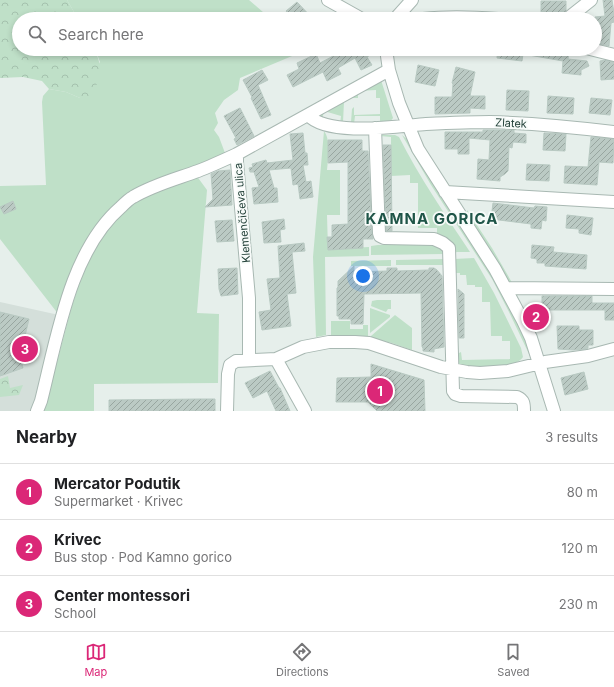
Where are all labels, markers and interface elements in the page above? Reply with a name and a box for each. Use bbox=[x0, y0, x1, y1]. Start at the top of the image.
search box bbox=[12, 12, 602, 56]
icon: search bbox=[26, 23, 48, 45]
text: Search here bbox=[58, 25, 144, 44]
street label: Zlatek bbox=[495, 115, 527, 131]
street label: Klemenčičeva ulica bbox=[231, 162, 253, 264]
district label: KAMNA GORICA bbox=[366, 209, 498, 228]
your location bbox=[353, 266, 373, 286]
pin: 2 bbox=[523, 302, 549, 332]
pin: 3 bbox=[12, 334, 38, 364]
pin: 1 bbox=[367, 376, 393, 406]
text: Nearby bbox=[16, 427, 77, 447]
text: 3 results bbox=[545, 429, 598, 445]
text: Mercator Podutik bbox=[54, 474, 180, 493]
text: 1 bbox=[26, 484, 32, 500]
text: 80 m bbox=[567, 484, 598, 500]
text: Supermarket · Krivec bbox=[54, 493, 183, 509]
text: Krivec bbox=[54, 530, 102, 549]
text: 2 bbox=[25, 540, 33, 556]
text: 120 m bbox=[562, 540, 598, 556]
text: Bus stop · Pod Kamno gorico bbox=[54, 549, 232, 565]
text: Center montessori bbox=[54, 586, 190, 605]
text: 3 bbox=[25, 596, 33, 612]
text: 230 m bbox=[559, 596, 598, 612]
text: School bbox=[54, 605, 96, 621]
tab: Map bbox=[84, 641, 107, 679]
tab: Directions bbox=[276, 641, 329, 679]
tab: Saved bbox=[497, 641, 530, 679]

